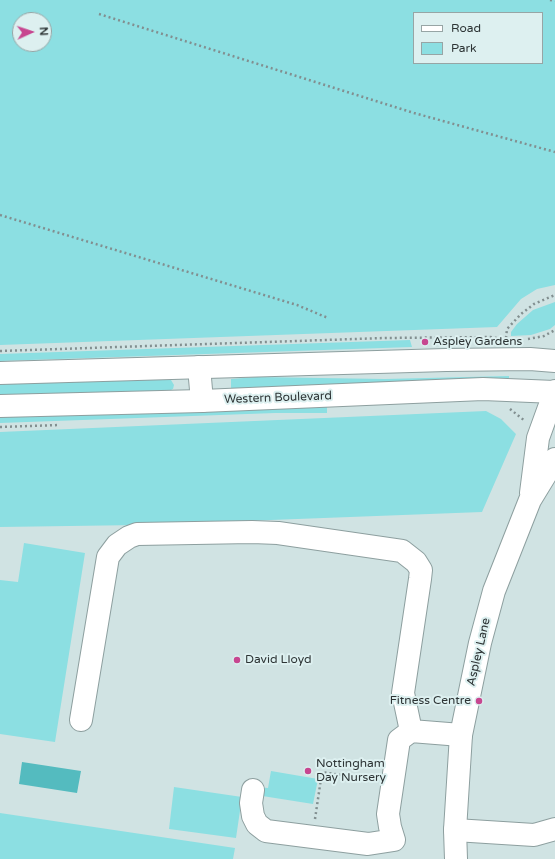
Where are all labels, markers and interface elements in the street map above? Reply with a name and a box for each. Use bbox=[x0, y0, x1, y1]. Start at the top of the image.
north arrow bbox=[12, 12, 52, 52]
legend bbox=[413, 12, 543, 64]
text: Road bbox=[451, 21, 481, 35]
text: N bbox=[37, 27, 50, 36]
text: Park bbox=[451, 41, 477, 55]
place label: Aspley Gardens bbox=[433, 335, 522, 349]
marker: Aspley Gardens bbox=[420, 337, 430, 347]
street label: Western Boulevard bbox=[224, 389, 332, 407]
street label: Aspley Lane bbox=[464, 617, 494, 687]
place label: David Lloyd bbox=[245, 653, 312, 667]
marker: David Lloyd bbox=[232, 655, 242, 665]
place label: Fitness Centre bbox=[390, 694, 471, 708]
marker: Fitness Centre bbox=[474, 696, 484, 706]
place label: Nottingham Day Nursery bbox=[316, 757, 386, 785]
marker: Nottingham Day Nursery bbox=[303, 766, 313, 776]

